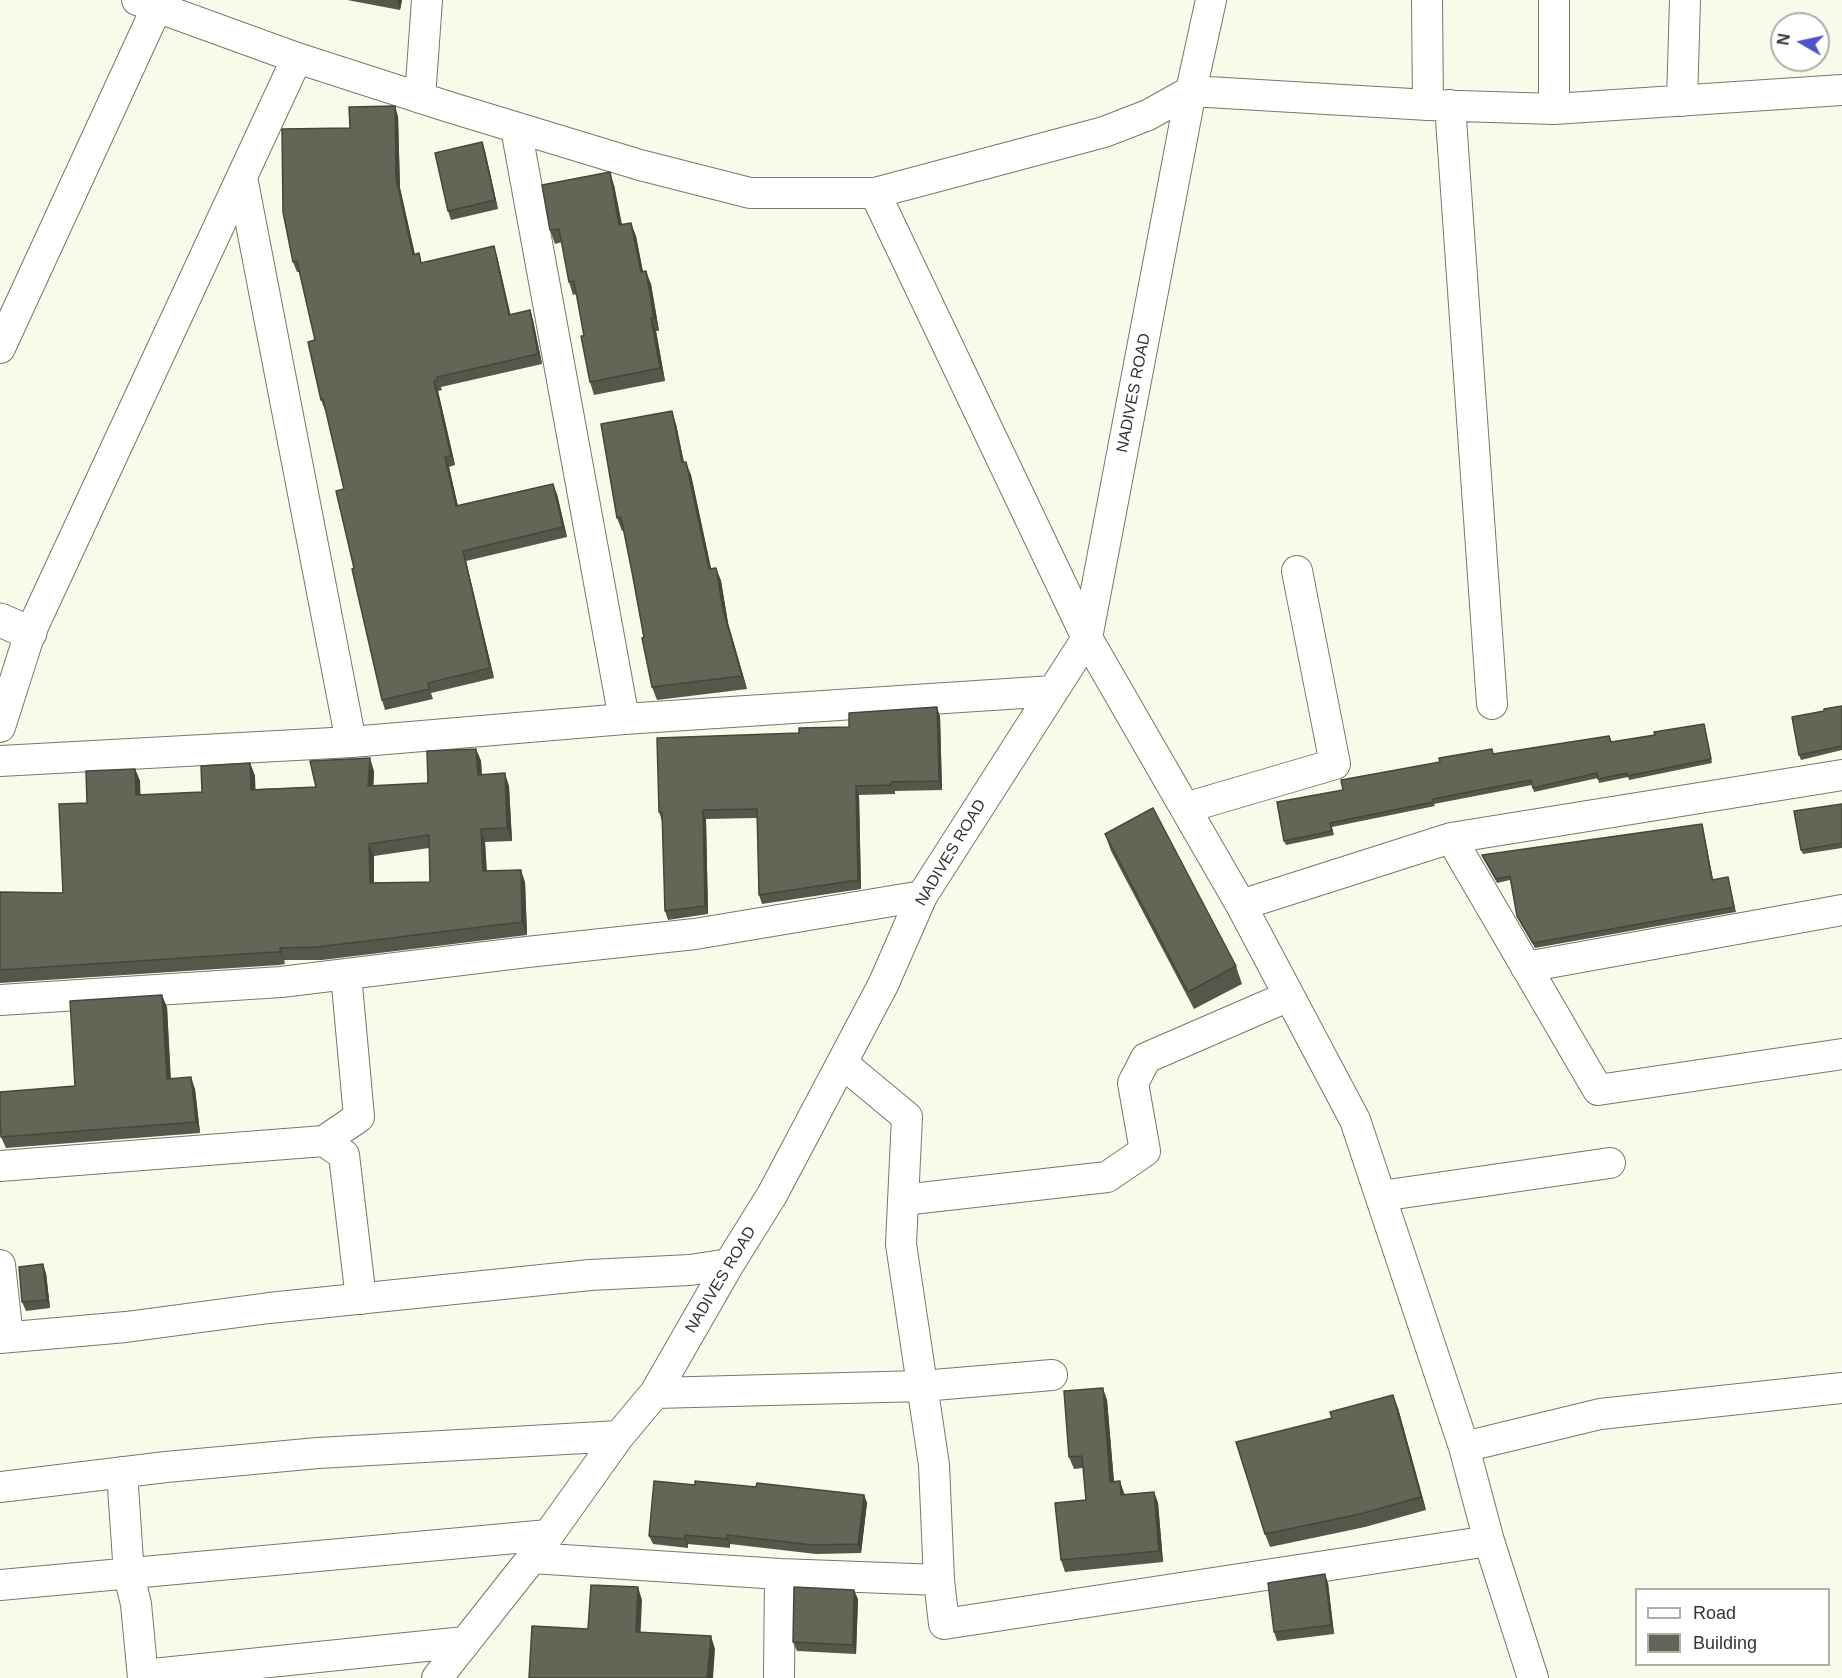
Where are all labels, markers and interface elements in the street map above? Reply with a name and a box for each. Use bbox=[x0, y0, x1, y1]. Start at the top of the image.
north arrow bbox=[1770, 12, 1830, 72]
text: N bbox=[1774, 32, 1793, 46]
street label: NADIVES ROAD bbox=[1113, 332, 1155, 454]
street label: NADIVES ROAD bbox=[912, 796, 990, 910]
street label: NADIVES ROAD bbox=[682, 1223, 760, 1337]
legend bbox=[1635, 1588, 1830, 1666]
text: Road bbox=[1693, 1603, 1736, 1623]
text: Building bbox=[1693, 1633, 1757, 1653]

